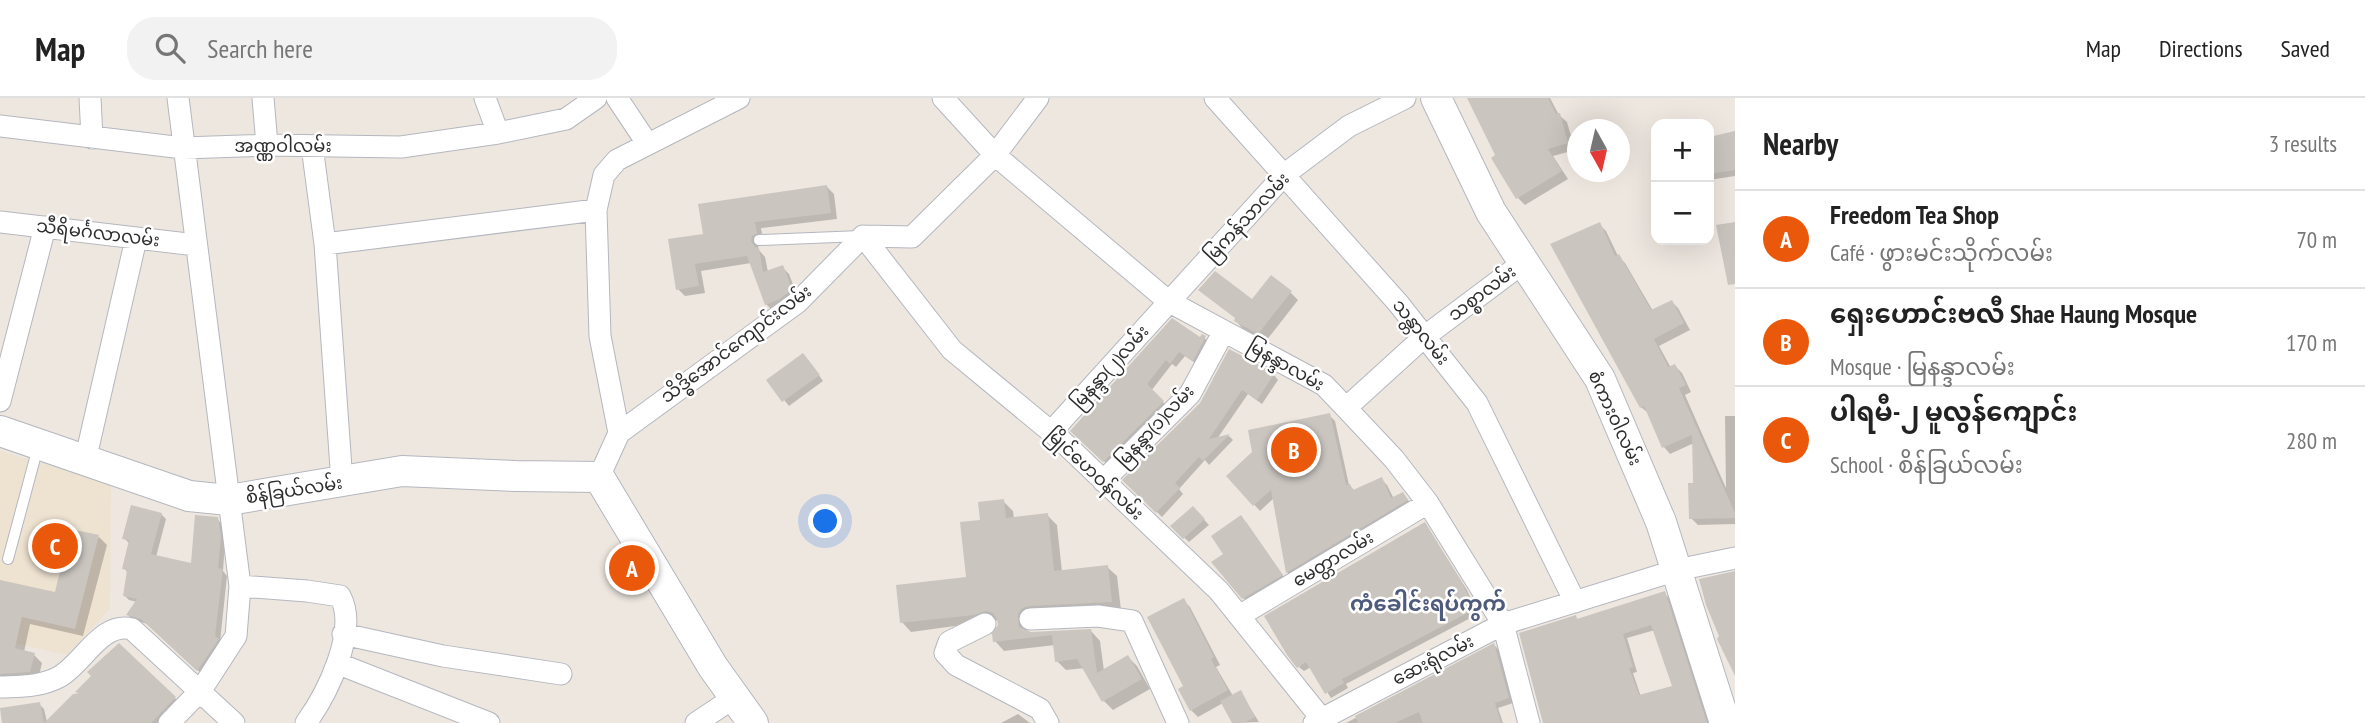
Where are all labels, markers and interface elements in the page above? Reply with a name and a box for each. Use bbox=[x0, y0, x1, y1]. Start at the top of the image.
search box bbox=[127, 17, 617, 80]
text: Map bbox=[35, 27, 85, 70]
icon: search bbox=[151, 29, 189, 67]
text: Search here bbox=[207, 32, 313, 65]
text: Map bbox=[2086, 33, 2121, 64]
text: Directions bbox=[2159, 33, 2243, 64]
text: Saved bbox=[2281, 33, 2330, 64]
north arrow bbox=[1567, 119, 1630, 182]
map controls bbox=[1651, 119, 1714, 245]
button: + bbox=[1651, 119, 1714, 182]
text: Nearby bbox=[1763, 124, 1838, 163]
text: 3 results bbox=[2269, 129, 2337, 158]
street label: အဏ္ဏဝါလမ်း bbox=[234, 133, 332, 161]
street label: မြကန်သာလမ်း bbox=[1199, 166, 1297, 269]
button: − bbox=[1651, 182, 1714, 245]
text: Freedom Tea Shop bbox=[1830, 198, 1999, 231]
street label: သီရိမင်္ဂလာလမ်း bbox=[35, 212, 161, 255]
text: A bbox=[1780, 225, 1792, 254]
text: 70 m bbox=[2296, 225, 2337, 254]
text: Café · ဖွားမင်းသိုက်လမ်း bbox=[1830, 238, 2053, 267]
street label: သစ္စာလမ်း bbox=[1443, 259, 1523, 329]
street label: သိဒ္ဓိအောင်ကျောင်းလမ်း bbox=[655, 278, 818, 411]
street label: သန္တာလမ်း bbox=[1385, 293, 1456, 372]
text: ရှေးဟောင်းဗလီ Shae Haung Mosque bbox=[1830, 297, 2197, 330]
street label: မြနန္ဒာ(၂)လမ်း bbox=[1065, 319, 1157, 416]
text: B bbox=[1780, 328, 1792, 357]
text: 170 m bbox=[2286, 328, 2337, 357]
street label: မြနန္ဒာလမ်း bbox=[1242, 333, 1329, 400]
text: Mosque · မြနန္ဒာလမ်း bbox=[1830, 352, 2015, 381]
street label: စံကားဝါလမ်း bbox=[1583, 366, 1648, 469]
street label: မြနန္ဒာ(၁)လမ်း bbox=[1110, 379, 1202, 475]
text: ပါရမီ-၂ မူလွန်ကျောင်း bbox=[1830, 395, 2077, 428]
street label: မြိုင်ဟေဝန်လမ်း bbox=[1039, 421, 1150, 528]
pin: B bbox=[1271, 424, 1317, 476]
text: C bbox=[1781, 426, 1791, 455]
text: 280 m bbox=[2286, 426, 2337, 455]
text: School · စိန်ခြယ်လမ်း bbox=[1830, 450, 2023, 479]
street label: စိန်ခြယ်လမ်း bbox=[244, 469, 345, 512]
your location bbox=[808, 504, 842, 538]
pin: C bbox=[32, 520, 78, 572]
street label: မေတ္တာလမ်း bbox=[1288, 525, 1379, 595]
pin: A bbox=[609, 542, 655, 594]
district label: ကံခေါင်းရပ်ကွက် bbox=[1350, 588, 1506, 621]
street label: ဆေးရုံလမ်း bbox=[1388, 628, 1479, 693]

